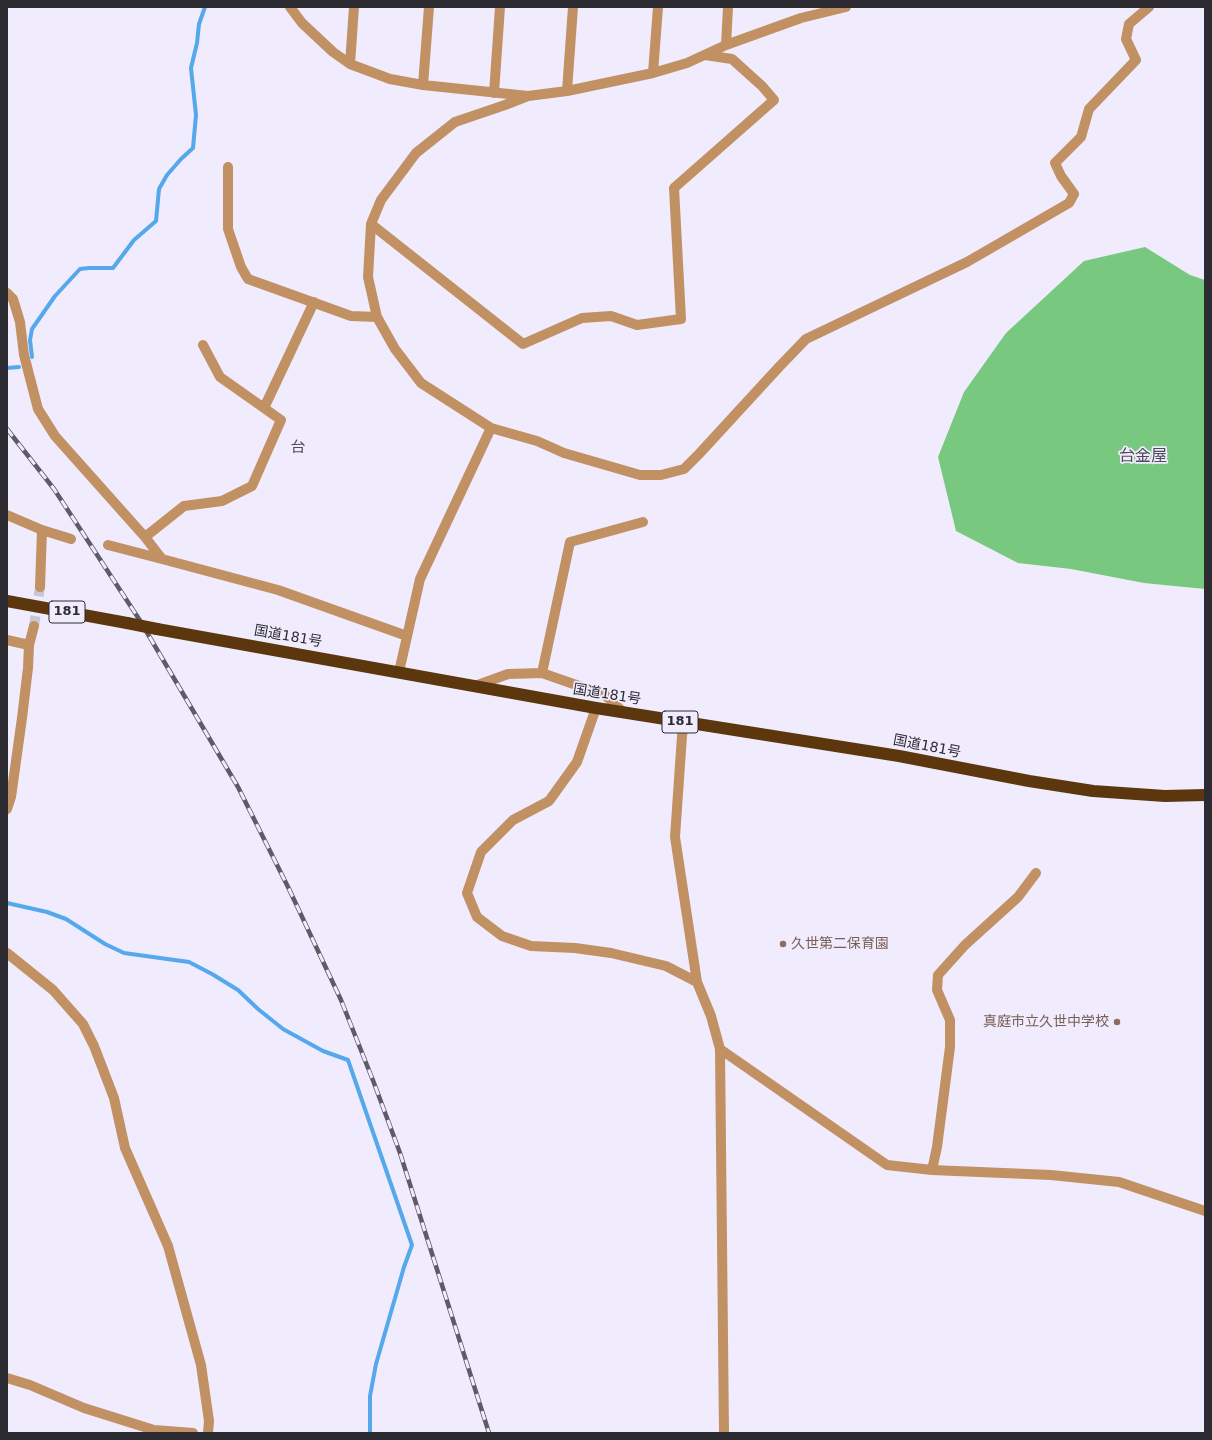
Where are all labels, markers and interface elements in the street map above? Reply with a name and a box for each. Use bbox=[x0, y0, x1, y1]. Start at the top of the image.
district label: 台 bbox=[291, 439, 305, 457]
district label: 台金屋 bbox=[1119, 447, 1167, 467]
road number: 181 bbox=[49, 601, 85, 623]
street label: 国道181号 bbox=[253, 623, 323, 651]
street label: 国道181号 bbox=[572, 681, 642, 709]
road number: 181 bbox=[662, 711, 698, 733]
street label: 国道181号 bbox=[892, 732, 962, 762]
place label: 久世第二保育園 bbox=[791, 936, 889, 952]
marker: 久世第二保育園 bbox=[778, 939, 788, 949]
place label: 真庭市立久世中学校 bbox=[983, 1014, 1109, 1030]
marker: 真庭市立久世中学校 bbox=[1112, 1017, 1122, 1027]

